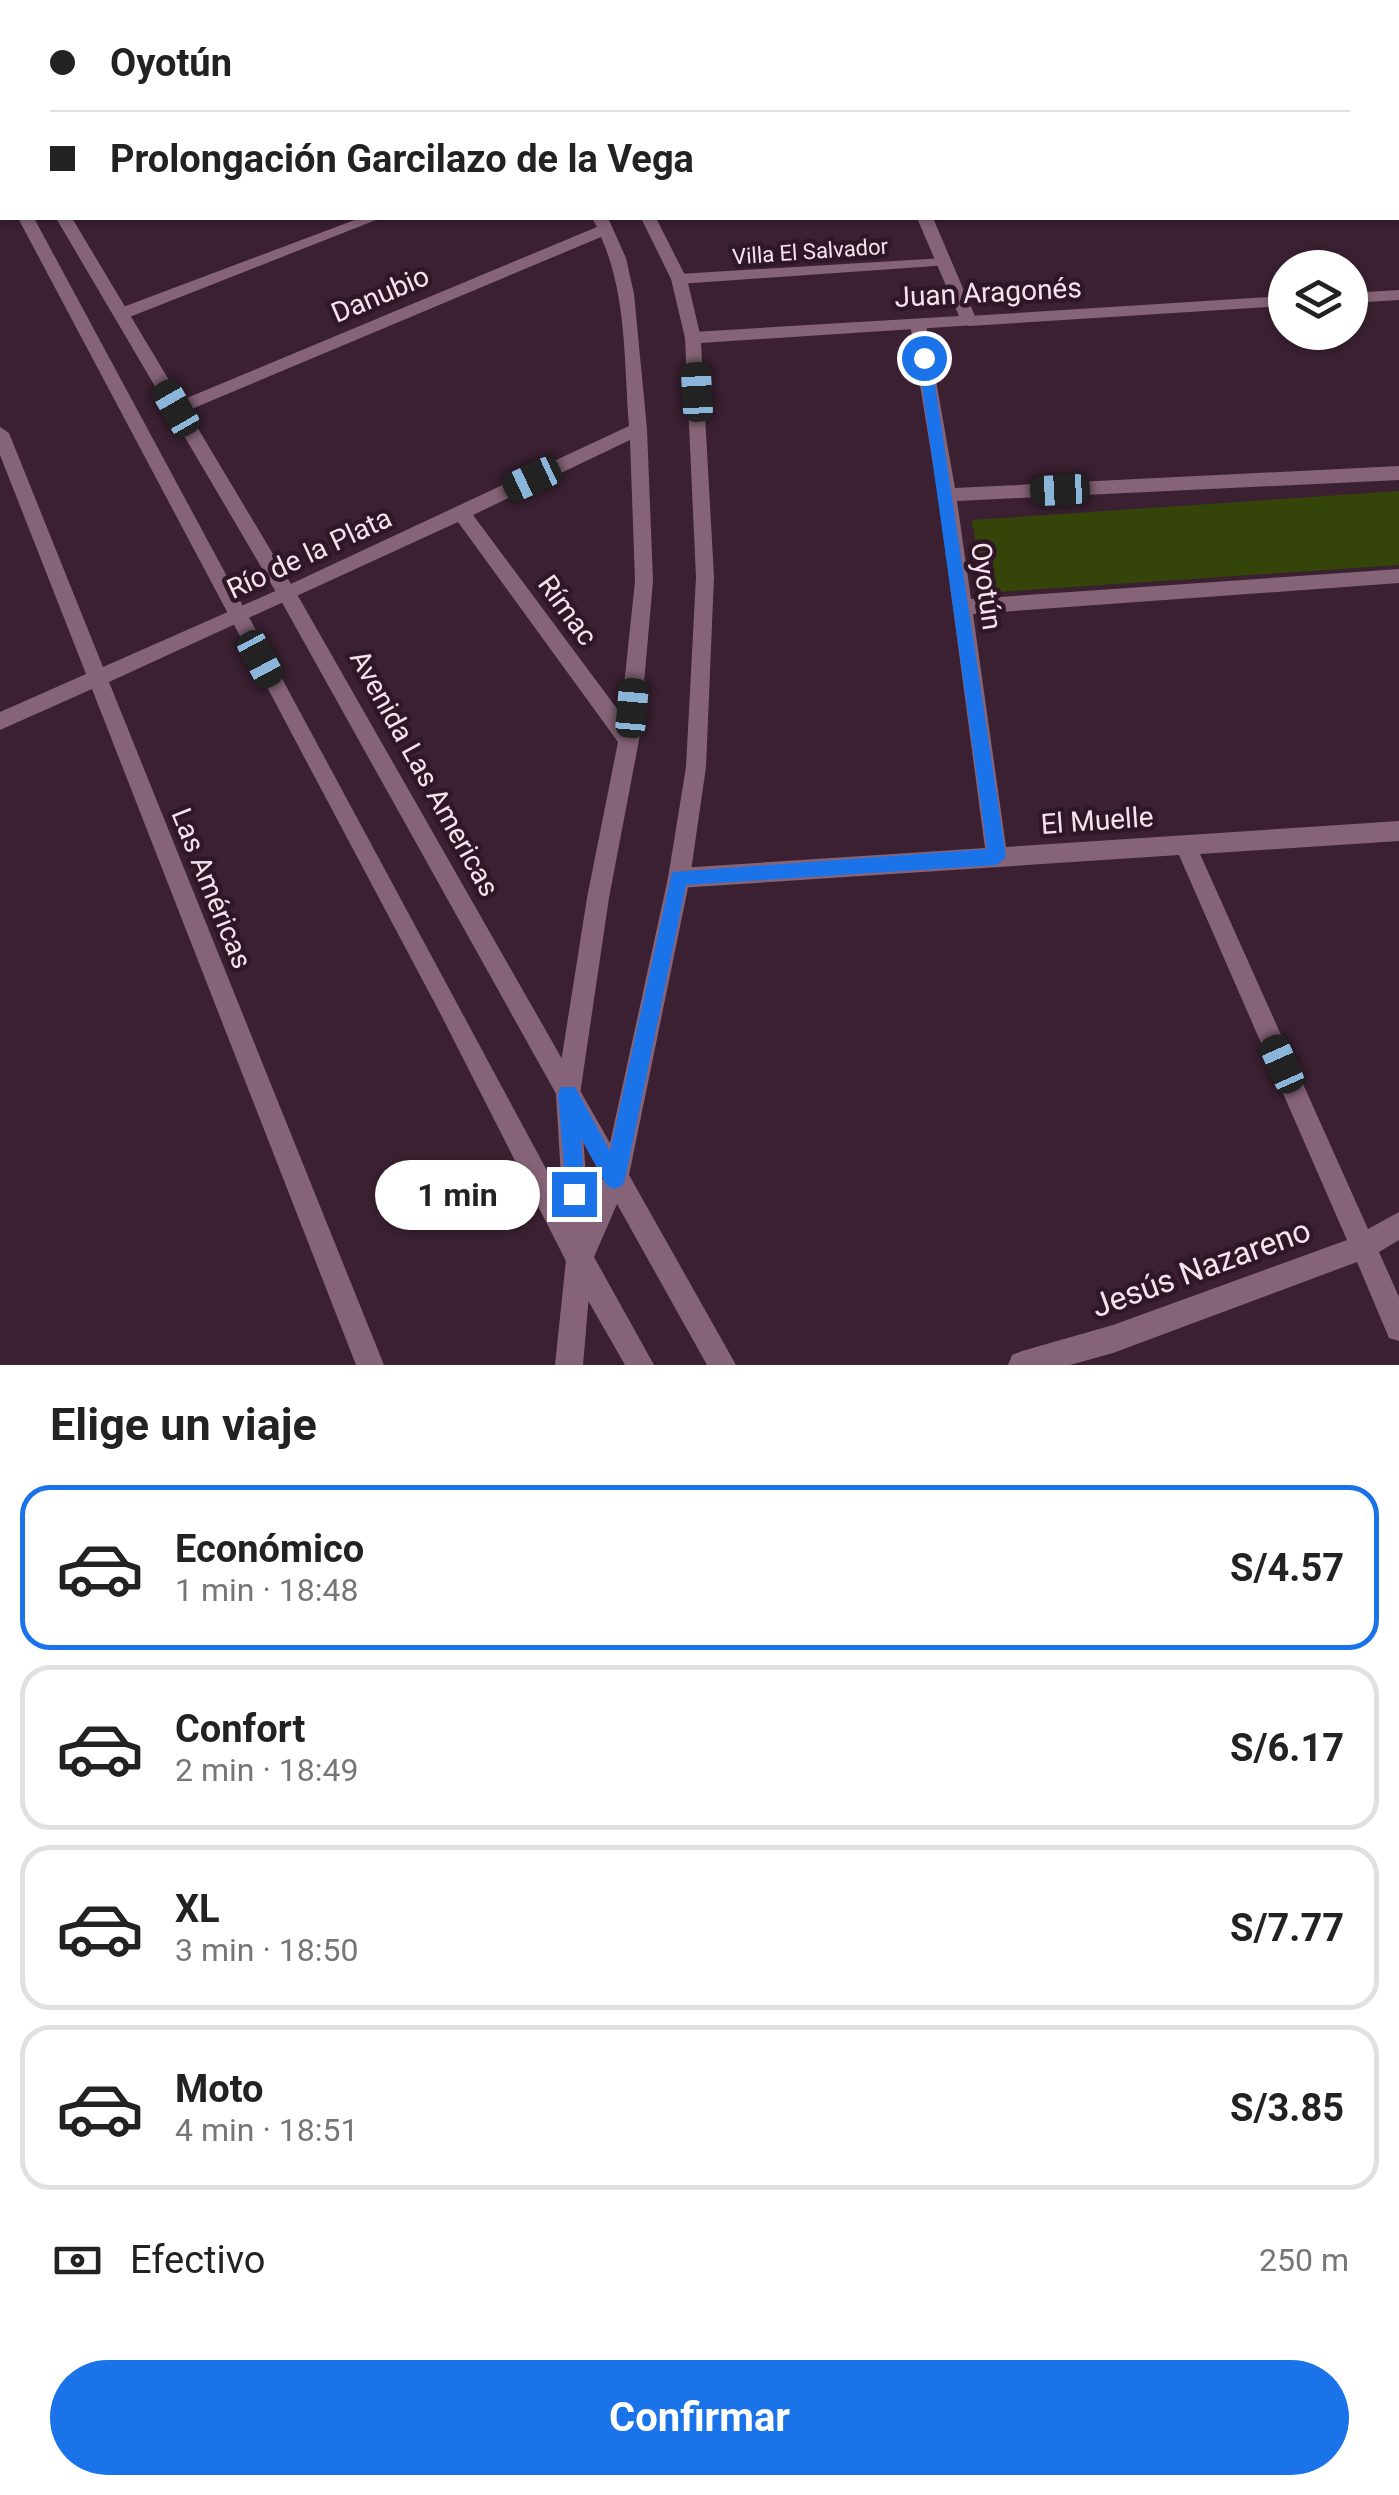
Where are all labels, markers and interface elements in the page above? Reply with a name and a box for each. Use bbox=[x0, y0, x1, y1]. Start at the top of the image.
text: Oyotún bbox=[110, 41, 232, 85]
text: Prolongación Garcilazo de la Vega bbox=[110, 137, 694, 181]
street label: Villa El Salvador bbox=[731, 234, 889, 269]
map controls bbox=[1268, 250, 1368, 350]
button: layers bbox=[1268, 250, 1368, 350]
street label: Danubio bbox=[326, 259, 434, 330]
street label: Juan Aragonés bbox=[894, 271, 1082, 314]
route start bbox=[902, 336, 947, 381]
car bbox=[680, 361, 714, 423]
car bbox=[148, 375, 204, 441]
car bbox=[498, 453, 566, 505]
car bbox=[1029, 473, 1091, 507]
street label: Río de la Plata bbox=[222, 501, 397, 606]
street label: Oyotún bbox=[964, 540, 1009, 632]
street label: Rímac bbox=[531, 569, 604, 652]
car bbox=[233, 625, 287, 693]
street label: Avenida Las Americas bbox=[343, 645, 506, 902]
car bbox=[614, 677, 650, 739]
street label: El Muelle bbox=[1040, 800, 1154, 841]
street label: Las Américas bbox=[164, 803, 259, 973]
car bbox=[1256, 1030, 1308, 1098]
callout: 1 min bbox=[374, 1159, 539, 1229]
route end bbox=[552, 1172, 597, 1217]
text: 1 min bbox=[417, 1176, 498, 1214]
street label: Jesús Nazareno bbox=[1086, 1211, 1316, 1325]
text: Elige un viaje bbox=[50, 1398, 317, 1451]
icon: car bbox=[55, 1523, 145, 1613]
text: Económico bbox=[175, 1527, 364, 1571]
text: S/4.57 bbox=[1230, 1546, 1344, 1590]
text: 1 min · 18:48 bbox=[175, 1571, 358, 1609]
icon: car bbox=[55, 1703, 145, 1793]
text: Confort bbox=[175, 1707, 305, 1751]
text: S/6.17 bbox=[1230, 1726, 1344, 1770]
text: 2 min · 18:49 bbox=[175, 1751, 358, 1789]
icon: car bbox=[55, 1883, 145, 1973]
text: XL bbox=[175, 1887, 220, 1931]
text: S/7.77 bbox=[1230, 1906, 1344, 1950]
text: 3 min · 18:50 bbox=[175, 1931, 358, 1969]
icon: car bbox=[55, 2063, 145, 2153]
text: Moto bbox=[175, 2067, 264, 2111]
text: S/3.85 bbox=[1230, 2086, 1344, 2130]
text: 4 min · 18:51 bbox=[175, 2111, 358, 2149]
icon: cash bbox=[50, 2233, 105, 2288]
text: Efectivo bbox=[130, 2238, 266, 2282]
text: 250 m bbox=[1259, 2241, 1349, 2279]
button: Confirmar bbox=[50, 2360, 1349, 2475]

